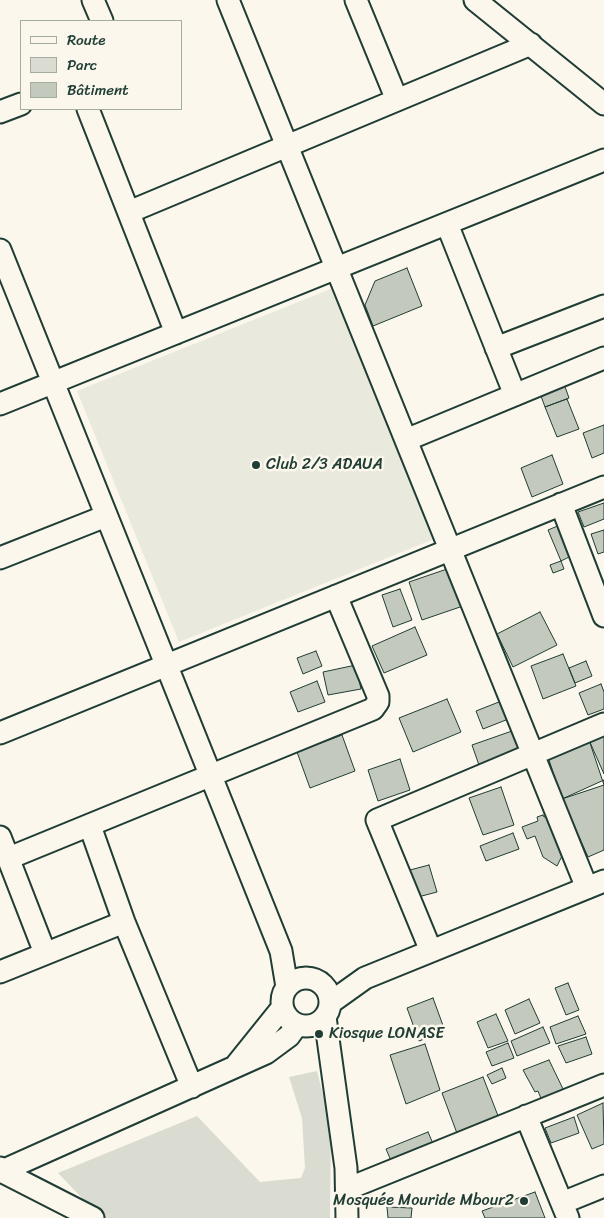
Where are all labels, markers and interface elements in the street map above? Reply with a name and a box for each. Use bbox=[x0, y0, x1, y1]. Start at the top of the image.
legend bbox=[20, 20, 182, 110]
text: Route bbox=[67, 27, 106, 53]
text: Parc bbox=[67, 52, 97, 78]
text: Bâtiment bbox=[67, 77, 129, 103]
place label: Club 2/3 ADAUA bbox=[266, 455, 383, 475]
marker: Club 2/3 ADAUA bbox=[250, 459, 262, 471]
place label: Kiosque LONASE bbox=[329, 1024, 444, 1044]
marker: Kiosque LONASE bbox=[313, 1028, 325, 1040]
place label: Mosquée Mouride Mbour2 bbox=[333, 1191, 514, 1211]
marker: Mosquée Mouride Mbour2 bbox=[518, 1195, 530, 1207]

